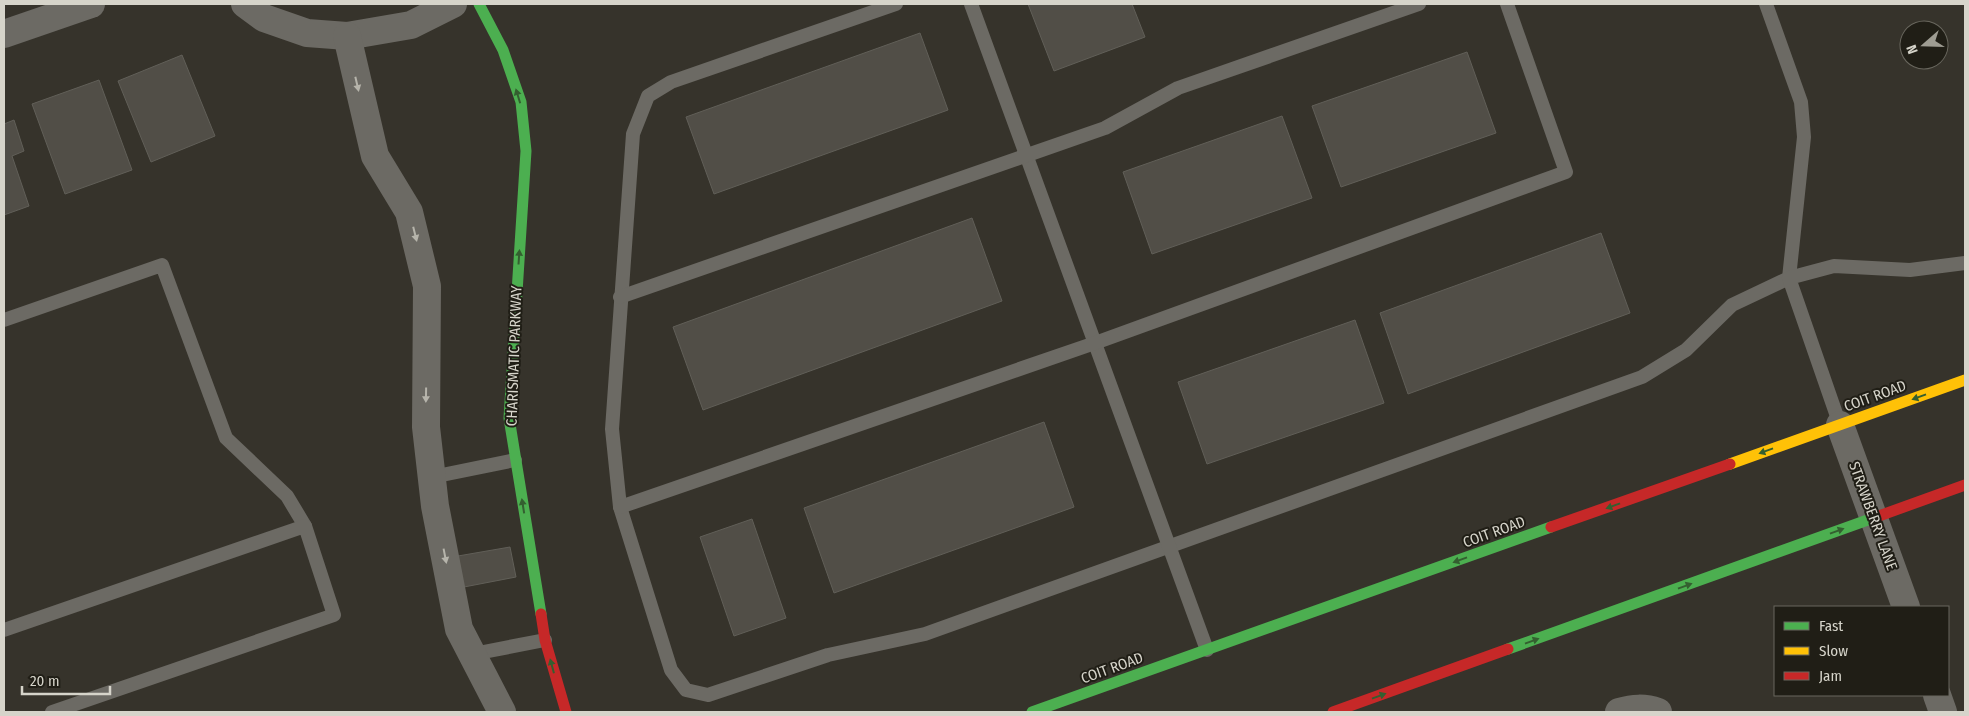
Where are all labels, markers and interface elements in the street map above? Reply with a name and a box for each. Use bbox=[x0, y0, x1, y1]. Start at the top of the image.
north arrow bbox=[1899, 20, 1949, 70]
text: N bbox=[1903, 42, 1922, 56]
one-way arrow bbox=[353, 76, 361, 91]
one-way arrow bbox=[514, 88, 522, 103]
one-way arrow bbox=[411, 226, 419, 241]
one-way arrow bbox=[516, 249, 524, 265]
street label: CHARISMATIC PARKWAY bbox=[503, 285, 525, 427]
street label: COIT ROAD bbox=[1841, 376, 1909, 416]
one-way arrow bbox=[422, 387, 430, 403]
one-way arrow bbox=[1912, 394, 1927, 401]
one-way arrow bbox=[1759, 448, 1774, 455]
street label: STRAWBERRY LANE bbox=[1845, 459, 1901, 573]
one-way arrow bbox=[518, 497, 526, 513]
one-way arrow bbox=[1605, 502, 1620, 510]
street label: COIT ROAD bbox=[1460, 512, 1528, 552]
one-way arrow bbox=[1830, 527, 1845, 534]
one-way arrow bbox=[441, 548, 449, 564]
one-way arrow bbox=[1452, 556, 1467, 564]
one-way arrow bbox=[1677, 582, 1692, 589]
legend bbox=[1774, 606, 1949, 696]
text: Fast bbox=[1819, 617, 1843, 635]
one-way arrow bbox=[1524, 637, 1539, 644]
text: Slow bbox=[1819, 642, 1848, 660]
street label: COIT ROAD bbox=[1078, 648, 1146, 688]
one-way arrow bbox=[548, 658, 556, 673]
scale bar bbox=[22, 664, 110, 696]
text: Jam bbox=[1819, 667, 1842, 685]
text: 20 m bbox=[30, 672, 60, 690]
one-way arrow bbox=[1371, 692, 1386, 699]

